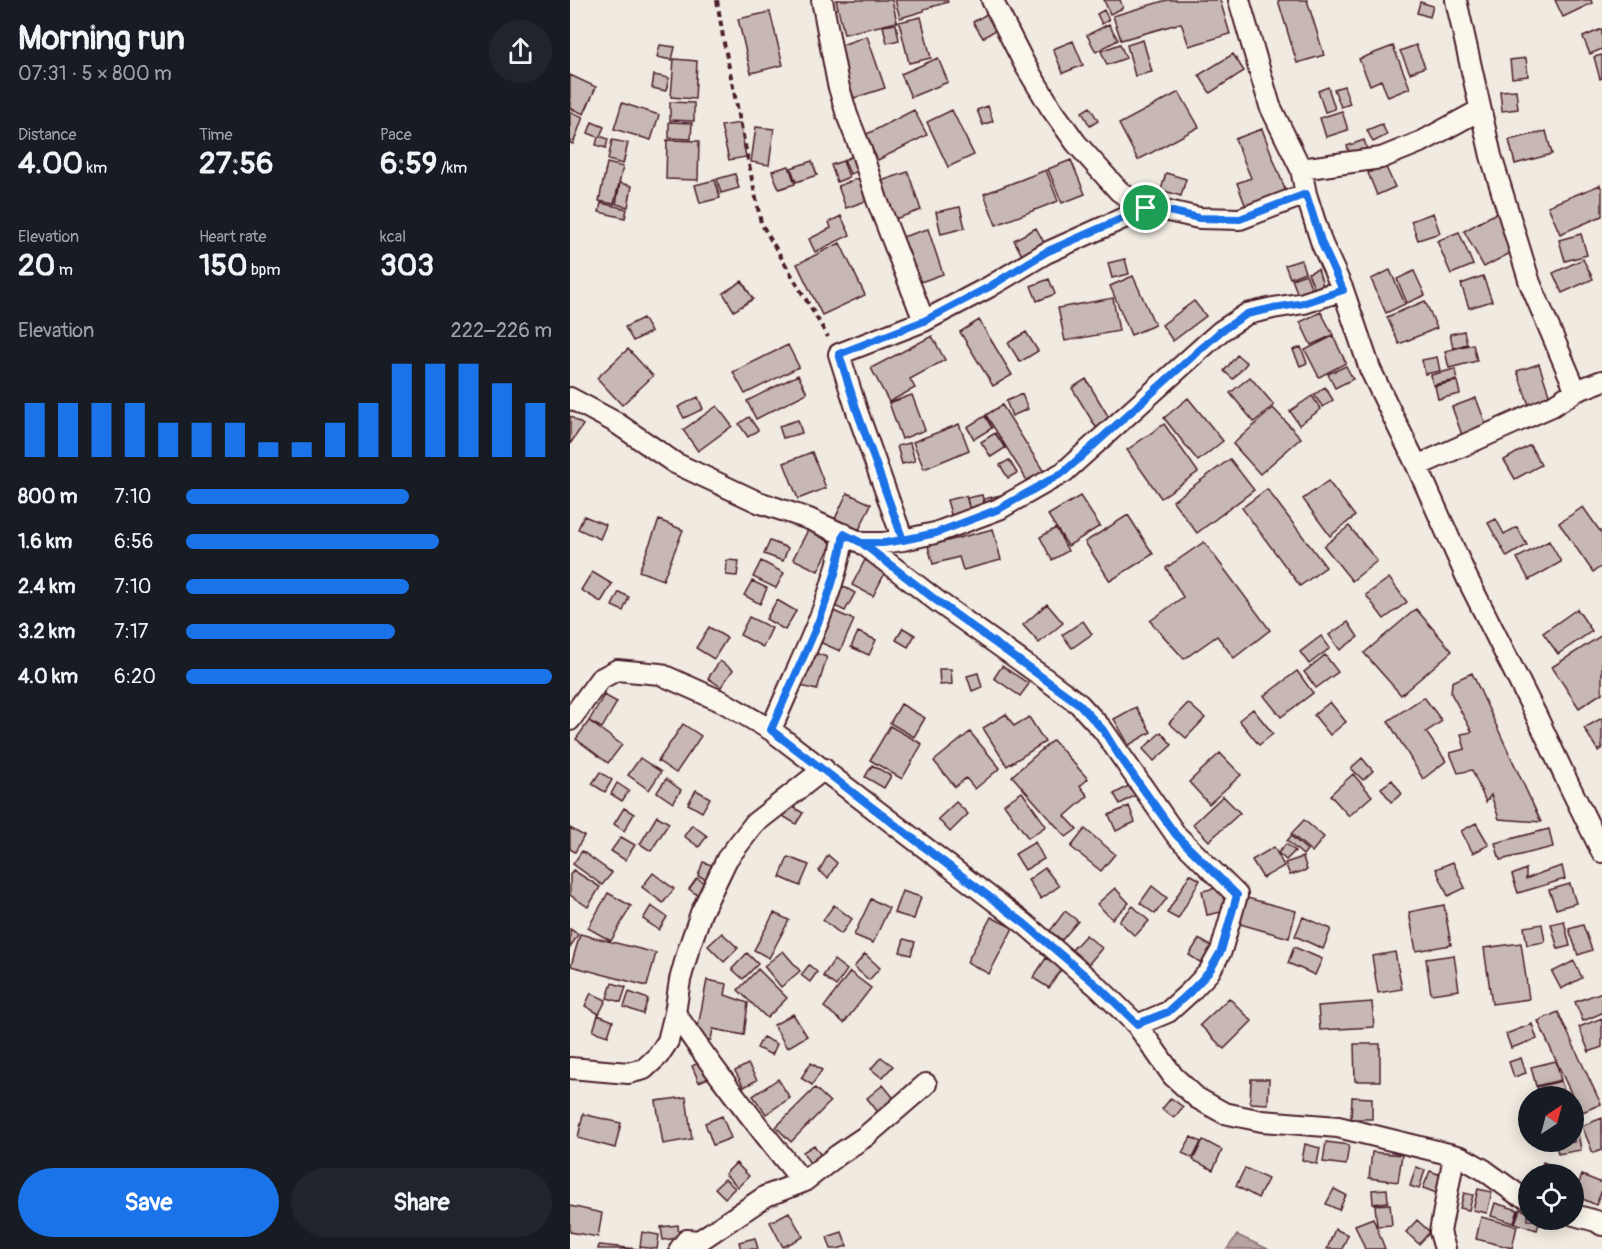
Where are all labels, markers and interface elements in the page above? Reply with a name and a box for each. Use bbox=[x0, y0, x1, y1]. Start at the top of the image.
text: Morning run bbox=[18, 18, 185, 59]
button: share bbox=[489, 20, 552, 83]
text: 07:31 · 5 × 800 m bbox=[18, 61, 172, 86]
text: Distance bbox=[18, 125, 77, 145]
text: Time bbox=[199, 125, 232, 145]
text: Pace bbox=[380, 125, 412, 145]
text: 4.00 bbox=[18, 145, 83, 182]
text: 27:56 bbox=[199, 145, 273, 182]
text: 6:59 bbox=[380, 145, 437, 182]
text: km bbox=[83, 158, 107, 178]
text: /km bbox=[437, 158, 467, 178]
pin bbox=[1120, 182, 1171, 233]
icon: arrive bbox=[1129, 191, 1162, 224]
text: Elevation bbox=[18, 227, 79, 247]
text: Heart rate bbox=[199, 227, 266, 247]
text: kcal bbox=[380, 227, 406, 247]
text: 20 bbox=[18, 247, 55, 284]
text: 150 bbox=[199, 247, 247, 284]
text: 303 bbox=[380, 247, 434, 284]
text: m bbox=[55, 260, 73, 280]
text: bpm bbox=[247, 260, 281, 280]
text: Elevation bbox=[18, 318, 94, 343]
text: 222–226 m bbox=[451, 318, 552, 343]
text: 800 m bbox=[18, 484, 78, 509]
text: 7:10 bbox=[114, 484, 151, 509]
text: 1.6 km bbox=[18, 529, 72, 554]
text: 6:56 bbox=[114, 529, 153, 554]
text: 2.4 km bbox=[18, 574, 76, 599]
text: 7:10 bbox=[114, 574, 151, 599]
text: 3.2 km bbox=[18, 619, 75, 644]
text: 7:17 bbox=[114, 619, 148, 644]
text: 4.0 km bbox=[18, 664, 78, 689]
text: 6:20 bbox=[114, 664, 156, 689]
north arrow bbox=[1518, 1086, 1584, 1152]
map controls bbox=[1518, 1086, 1584, 1230]
button: locate bbox=[1518, 1164, 1584, 1230]
button: Save bbox=[18, 1168, 279, 1237]
button: Share bbox=[291, 1168, 552, 1237]

